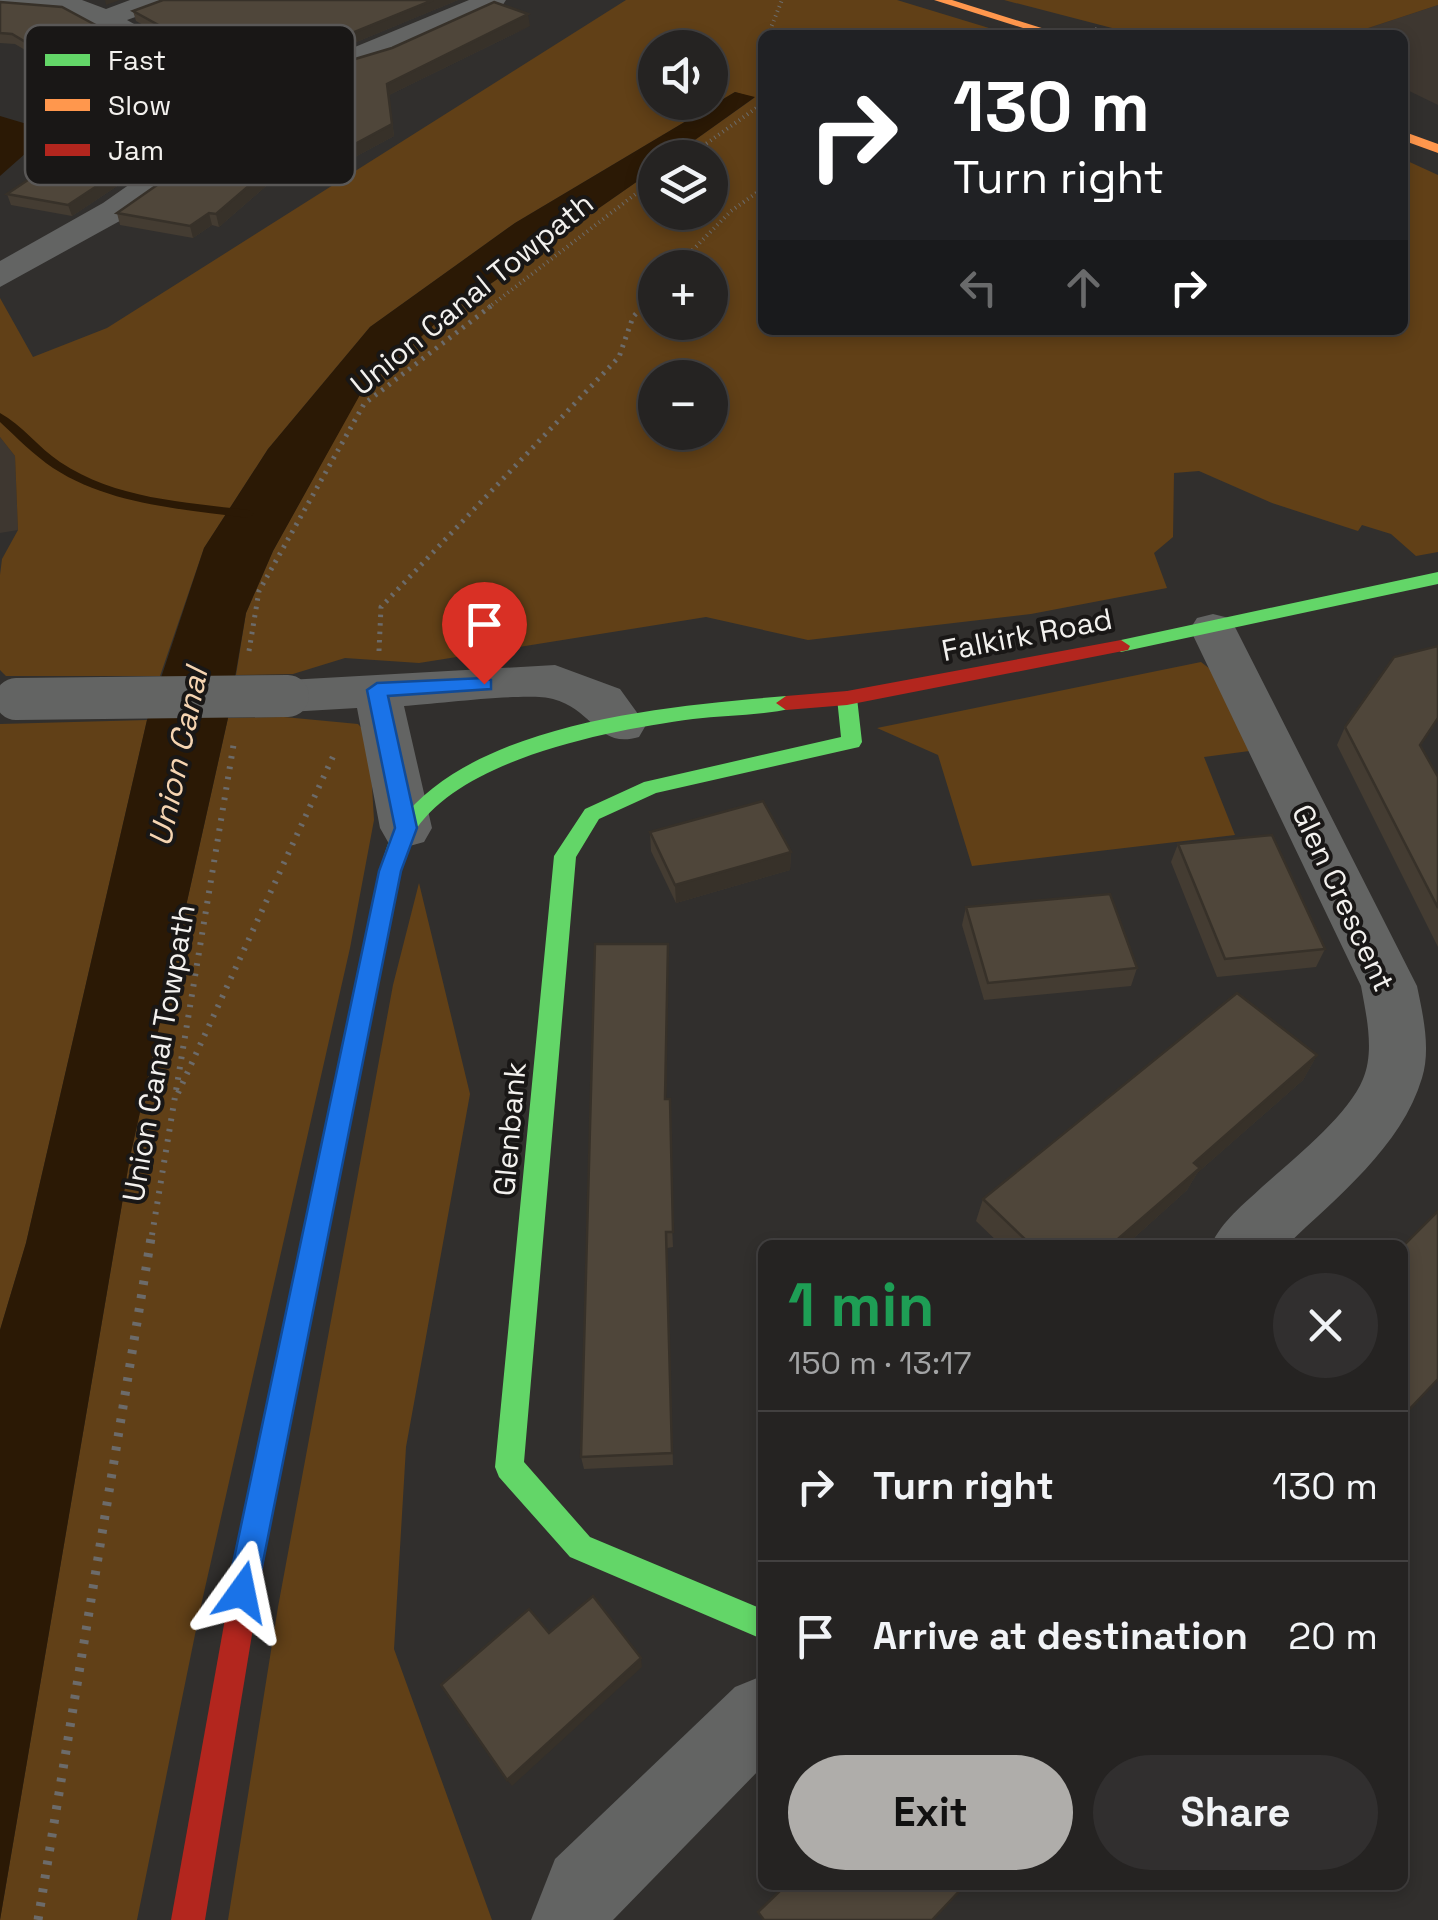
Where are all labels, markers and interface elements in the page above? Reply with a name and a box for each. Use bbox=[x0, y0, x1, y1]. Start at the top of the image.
legend bbox=[25, 25, 355, 185]
map controls bbox=[638, 30, 728, 450]
button: sound bbox=[638, 30, 728, 120]
text: Fast bbox=[108, 42, 166, 78]
text: 130 m bbox=[953, 62, 1150, 151]
icon: right bbox=[788, 70, 918, 200]
text: Slow bbox=[108, 87, 171, 123]
text: Jam bbox=[108, 132, 164, 168]
button: layers bbox=[638, 140, 728, 230]
text: Turn right bbox=[953, 149, 1164, 206]
street label: Union Canal Towpath bbox=[342, 184, 601, 404]
button: + bbox=[638, 250, 728, 340]
icon: left bbox=[951, 260, 1006, 315]
icon: ahead bbox=[1056, 260, 1111, 315]
icon: right bbox=[1161, 260, 1216, 315]
button: − bbox=[638, 360, 728, 450]
pin bbox=[442, 582, 527, 685]
icon: arrive bbox=[457, 597, 512, 652]
street label: Falkirk Road bbox=[938, 599, 1115, 670]
water label: Union Canal bbox=[140, 661, 217, 850]
street label: Glen Crescent bbox=[1283, 798, 1404, 998]
street label: Union Canal Towpath bbox=[113, 901, 204, 1205]
street label: Glenbank bbox=[484, 1060, 535, 1198]
text: 1 min bbox=[788, 1267, 935, 1344]
button: close bbox=[1273, 1273, 1378, 1378]
text: 150 m · 13:17 bbox=[788, 1343, 971, 1383]
icon: right bbox=[788, 1459, 843, 1514]
text: Turn right bbox=[873, 1462, 1054, 1510]
text: 130 m bbox=[1272, 1462, 1378, 1510]
position arrow bbox=[190, 1540, 294, 1644]
icon: arrive bbox=[788, 1609, 843, 1664]
text: Arrive at destination bbox=[873, 1612, 1248, 1660]
text: 20 m bbox=[1288, 1612, 1378, 1660]
button: Exit bbox=[788, 1755, 1073, 1870]
button: Share bbox=[1093, 1755, 1378, 1870]

